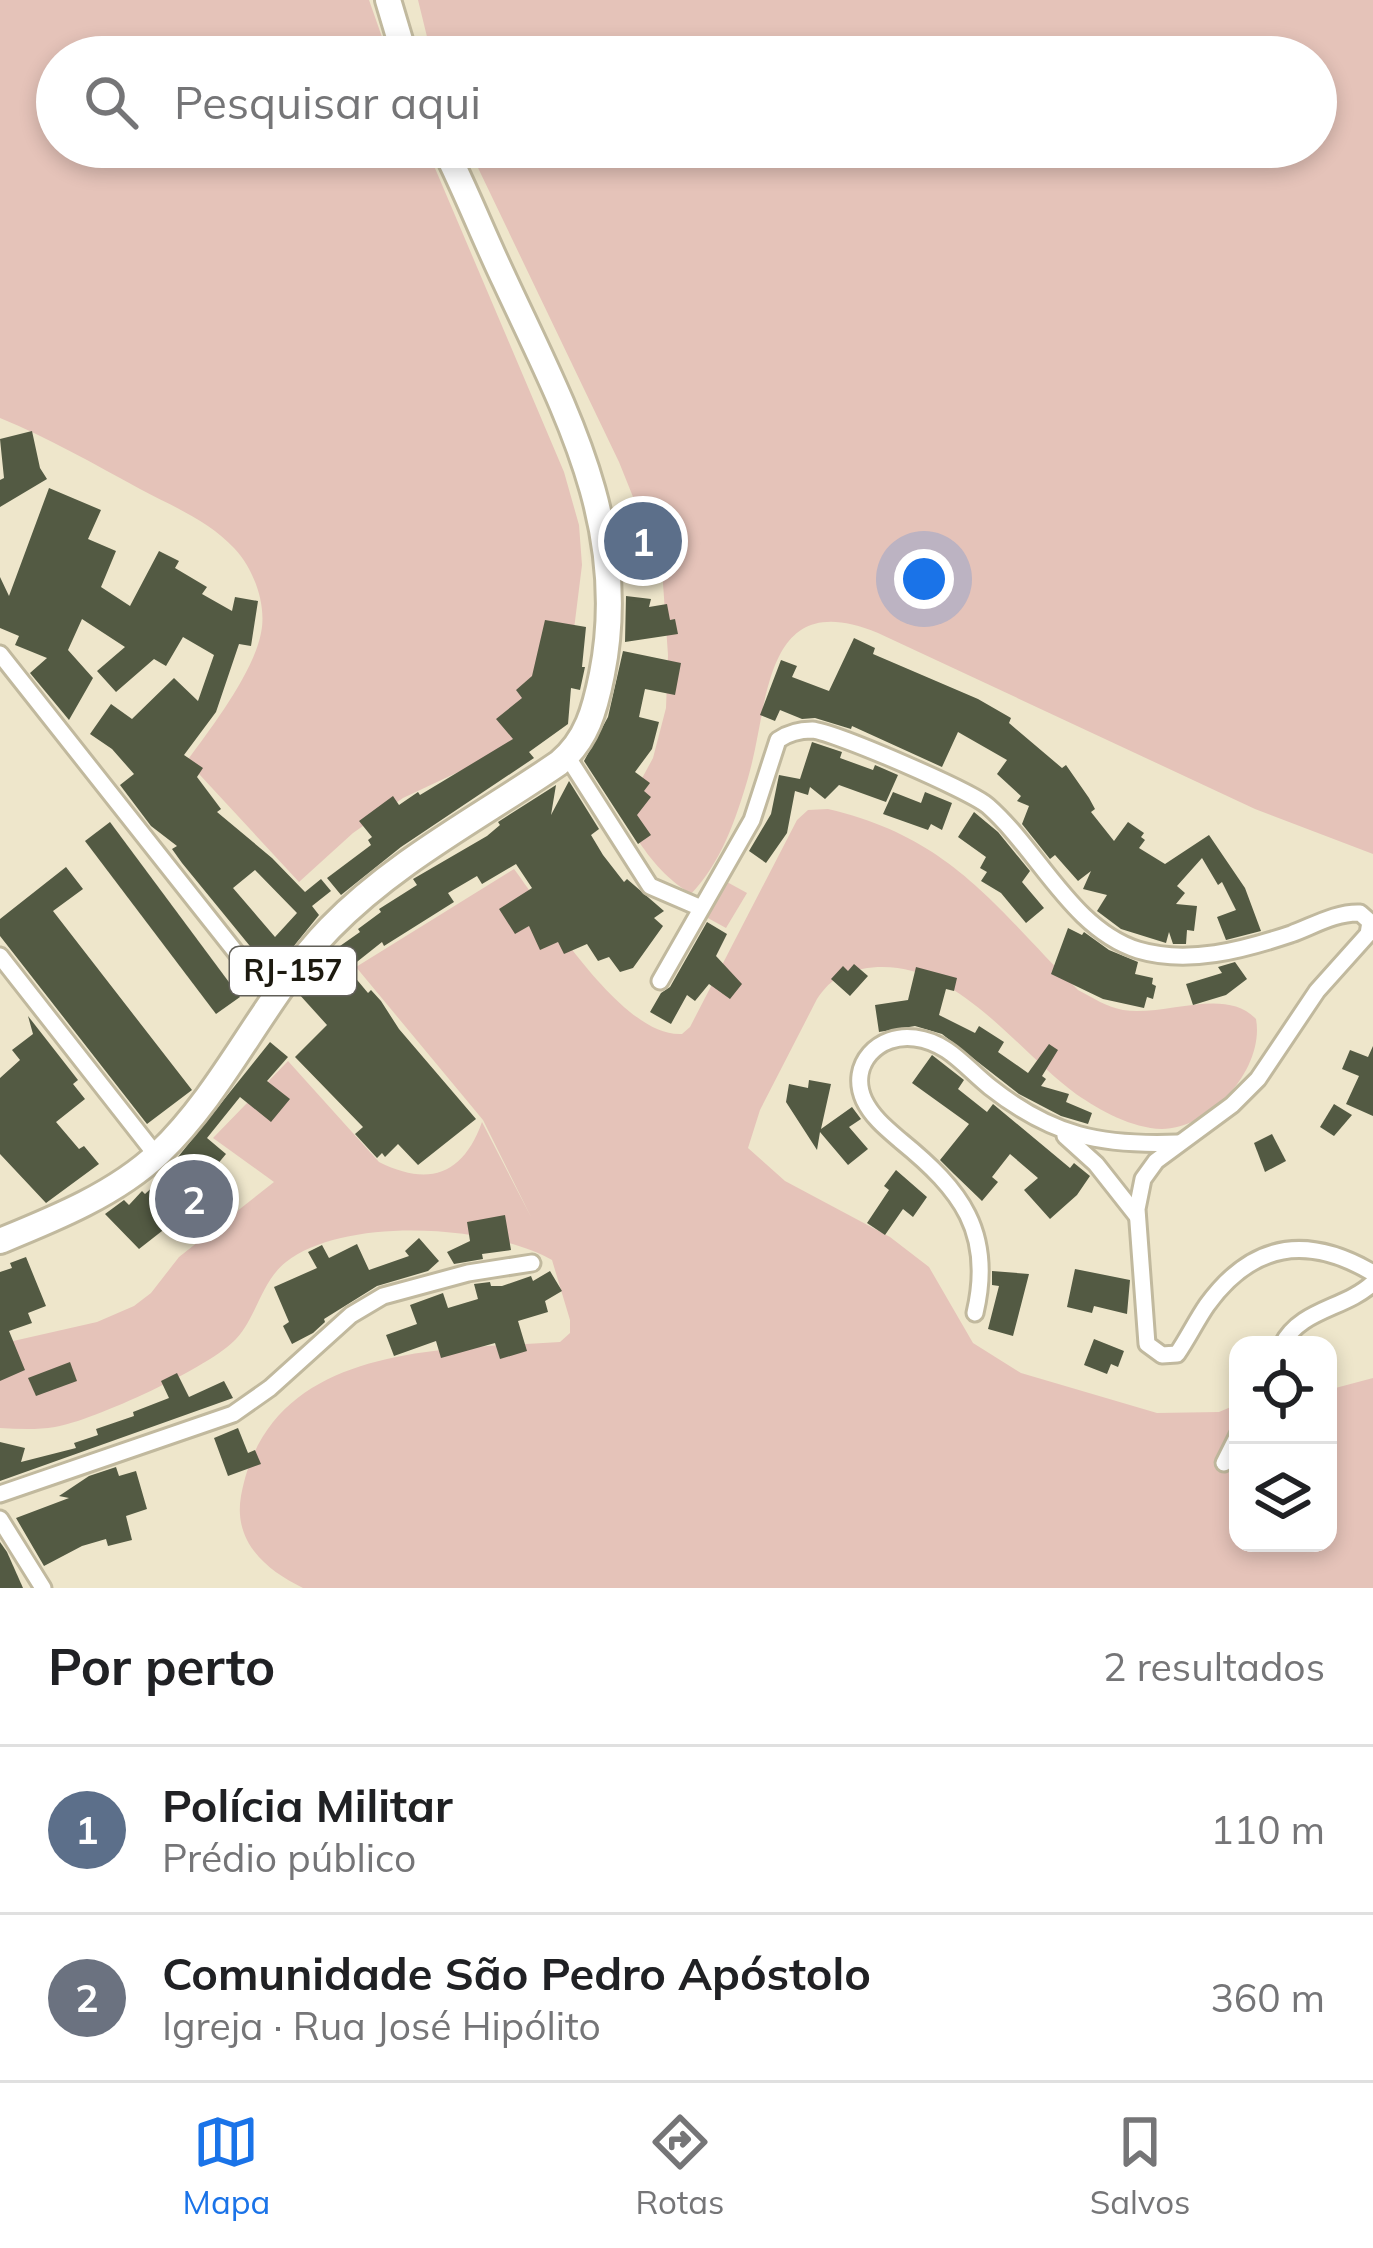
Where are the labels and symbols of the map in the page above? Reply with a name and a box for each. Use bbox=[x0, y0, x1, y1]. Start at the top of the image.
pin: 1 bbox=[604, 496, 682, 586]
your location bbox=[894, 549, 954, 609]
road number: RJ-157 bbox=[230, 947, 356, 995]
pin: 2 bbox=[155, 1154, 233, 1244]

